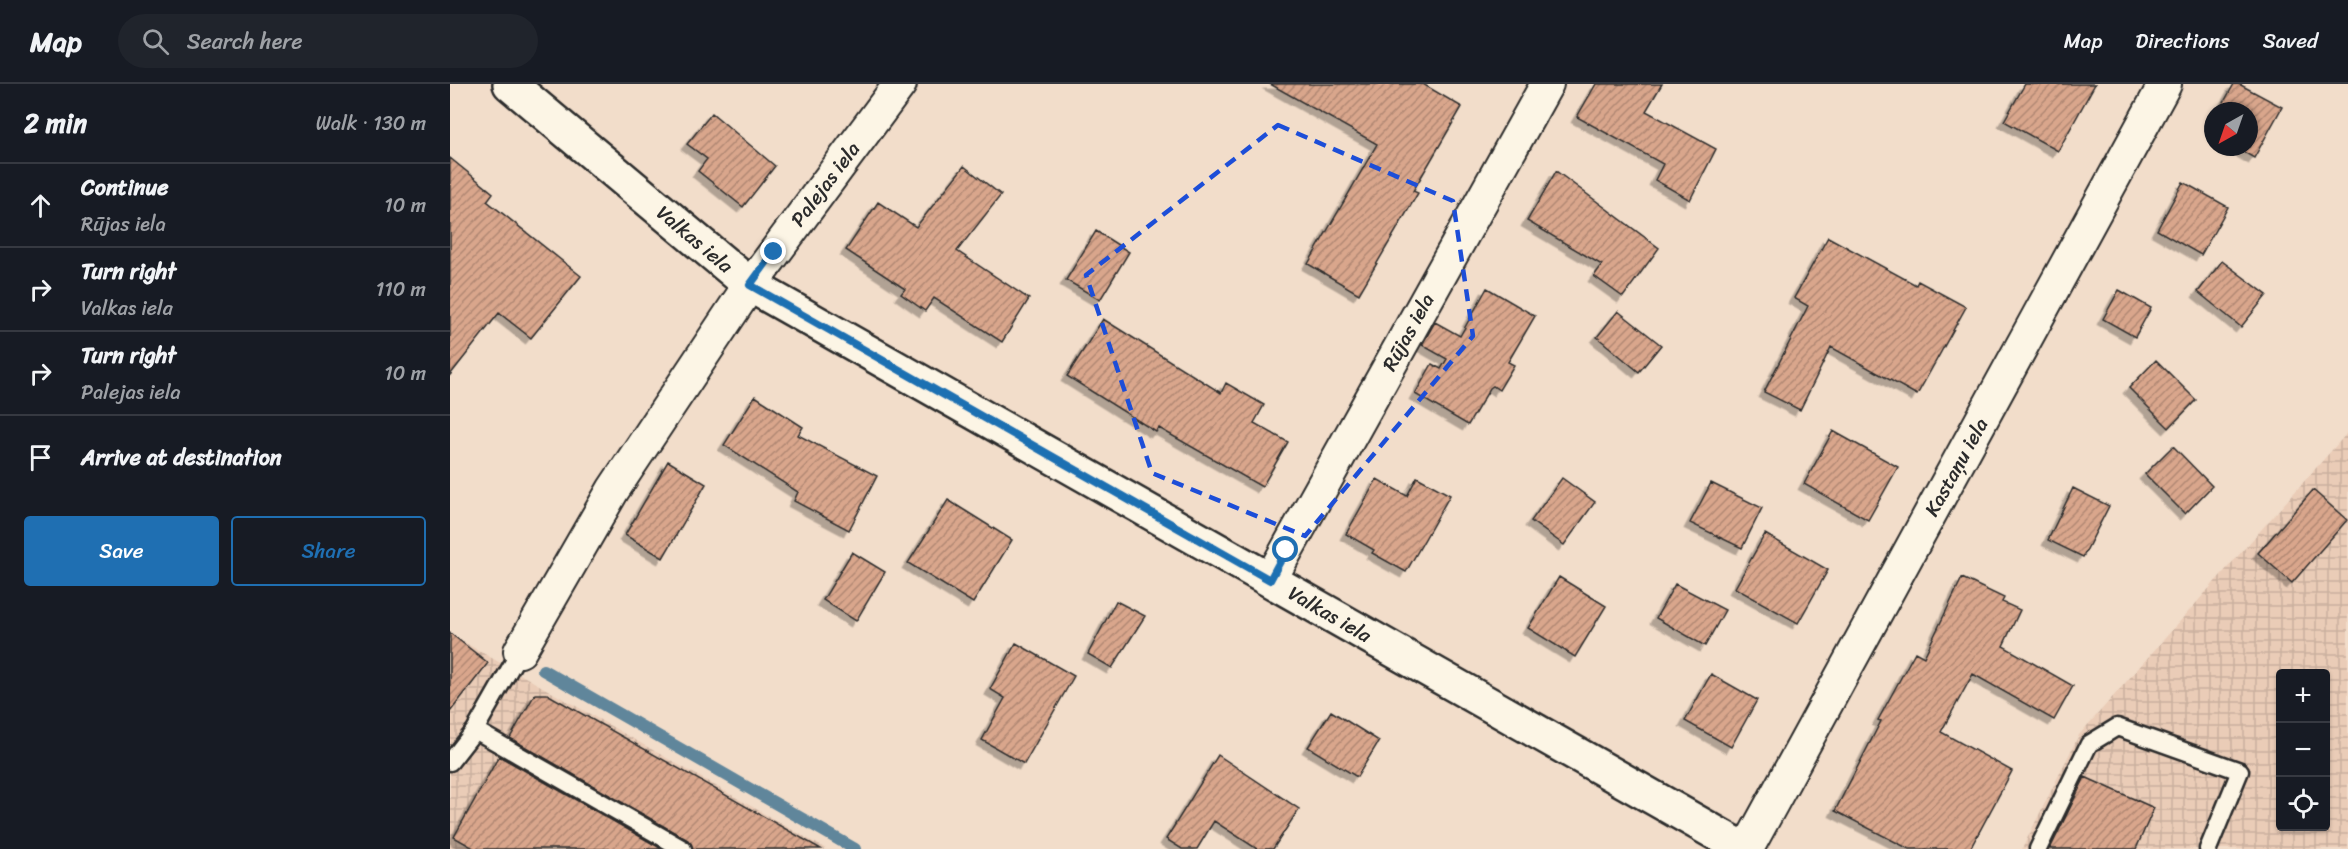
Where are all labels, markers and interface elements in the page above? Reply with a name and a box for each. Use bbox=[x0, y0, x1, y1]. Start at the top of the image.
search box bbox=[118, 14, 538, 68]
text: Map bbox=[30, 17, 82, 66]
text: Search here bbox=[187, 22, 303, 61]
text: Map bbox=[2064, 22, 2102, 60]
text: Directions bbox=[2135, 22, 2230, 60]
text: Saved bbox=[2263, 22, 2318, 60]
icon: search bbox=[139, 25, 172, 58]
text: 2 min bbox=[24, 100, 87, 146]
north arrow bbox=[2204, 102, 2258, 156]
text: Walk · 130 m bbox=[316, 106, 426, 141]
street label: Palejas iela bbox=[781, 134, 869, 235]
text: Continue bbox=[81, 168, 169, 207]
text: 10 m bbox=[384, 188, 426, 223]
icon: ahead bbox=[24, 189, 57, 222]
street label: Valkas iela bbox=[648, 196, 742, 283]
text: Rūjas iela bbox=[81, 207, 166, 242]
route end bbox=[760, 238, 786, 264]
text: Turn right bbox=[81, 252, 176, 291]
text: 110 m bbox=[376, 272, 426, 307]
icon: right bbox=[24, 273, 57, 306]
street label: Rūjas iela bbox=[1373, 287, 1444, 378]
text: Valkas iela bbox=[81, 291, 173, 326]
text: Turn right bbox=[81, 336, 176, 375]
text: 10 m bbox=[384, 356, 426, 391]
icon: right bbox=[24, 357, 57, 390]
text: Palejas iela bbox=[81, 375, 181, 410]
street label: Kastaņu iela bbox=[1915, 411, 1998, 523]
text: Arrive at destination bbox=[81, 438, 282, 477]
icon: arrive bbox=[24, 441, 57, 474]
button: Save bbox=[24, 516, 219, 586]
button: Share bbox=[231, 516, 426, 586]
route start bbox=[1272, 536, 1298, 562]
street label: Valkas iela bbox=[1281, 576, 1379, 653]
map controls bbox=[2276, 669, 2330, 831]
button: + bbox=[2276, 669, 2330, 723]
button: − bbox=[2276, 723, 2330, 777]
button: locate bbox=[2276, 777, 2330, 831]

